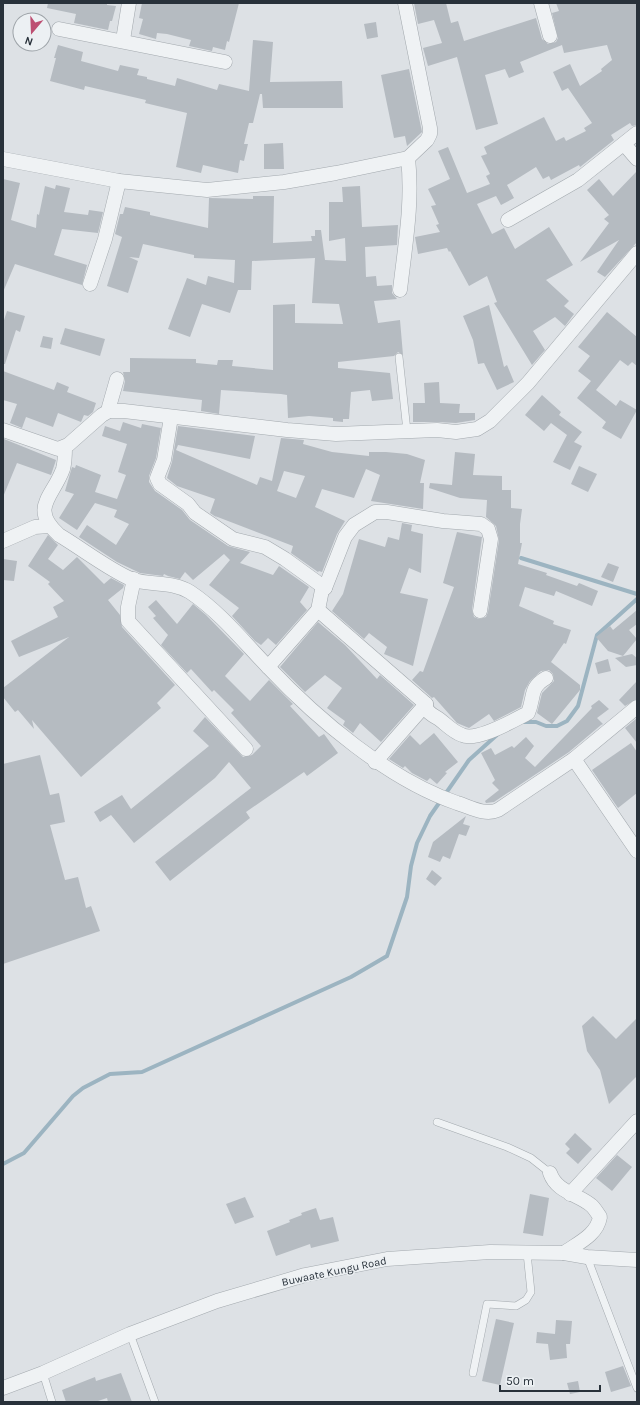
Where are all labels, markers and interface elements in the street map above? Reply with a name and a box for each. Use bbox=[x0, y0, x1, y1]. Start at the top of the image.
north arrow bbox=[12, 12, 52, 52]
text: N bbox=[23, 34, 35, 48]
street label: Buwaate Kungu Road bbox=[281, 1254, 388, 1289]
scale bar bbox=[500, 1367, 600, 1393]
text: 50 m bbox=[506, 1374, 534, 1388]

